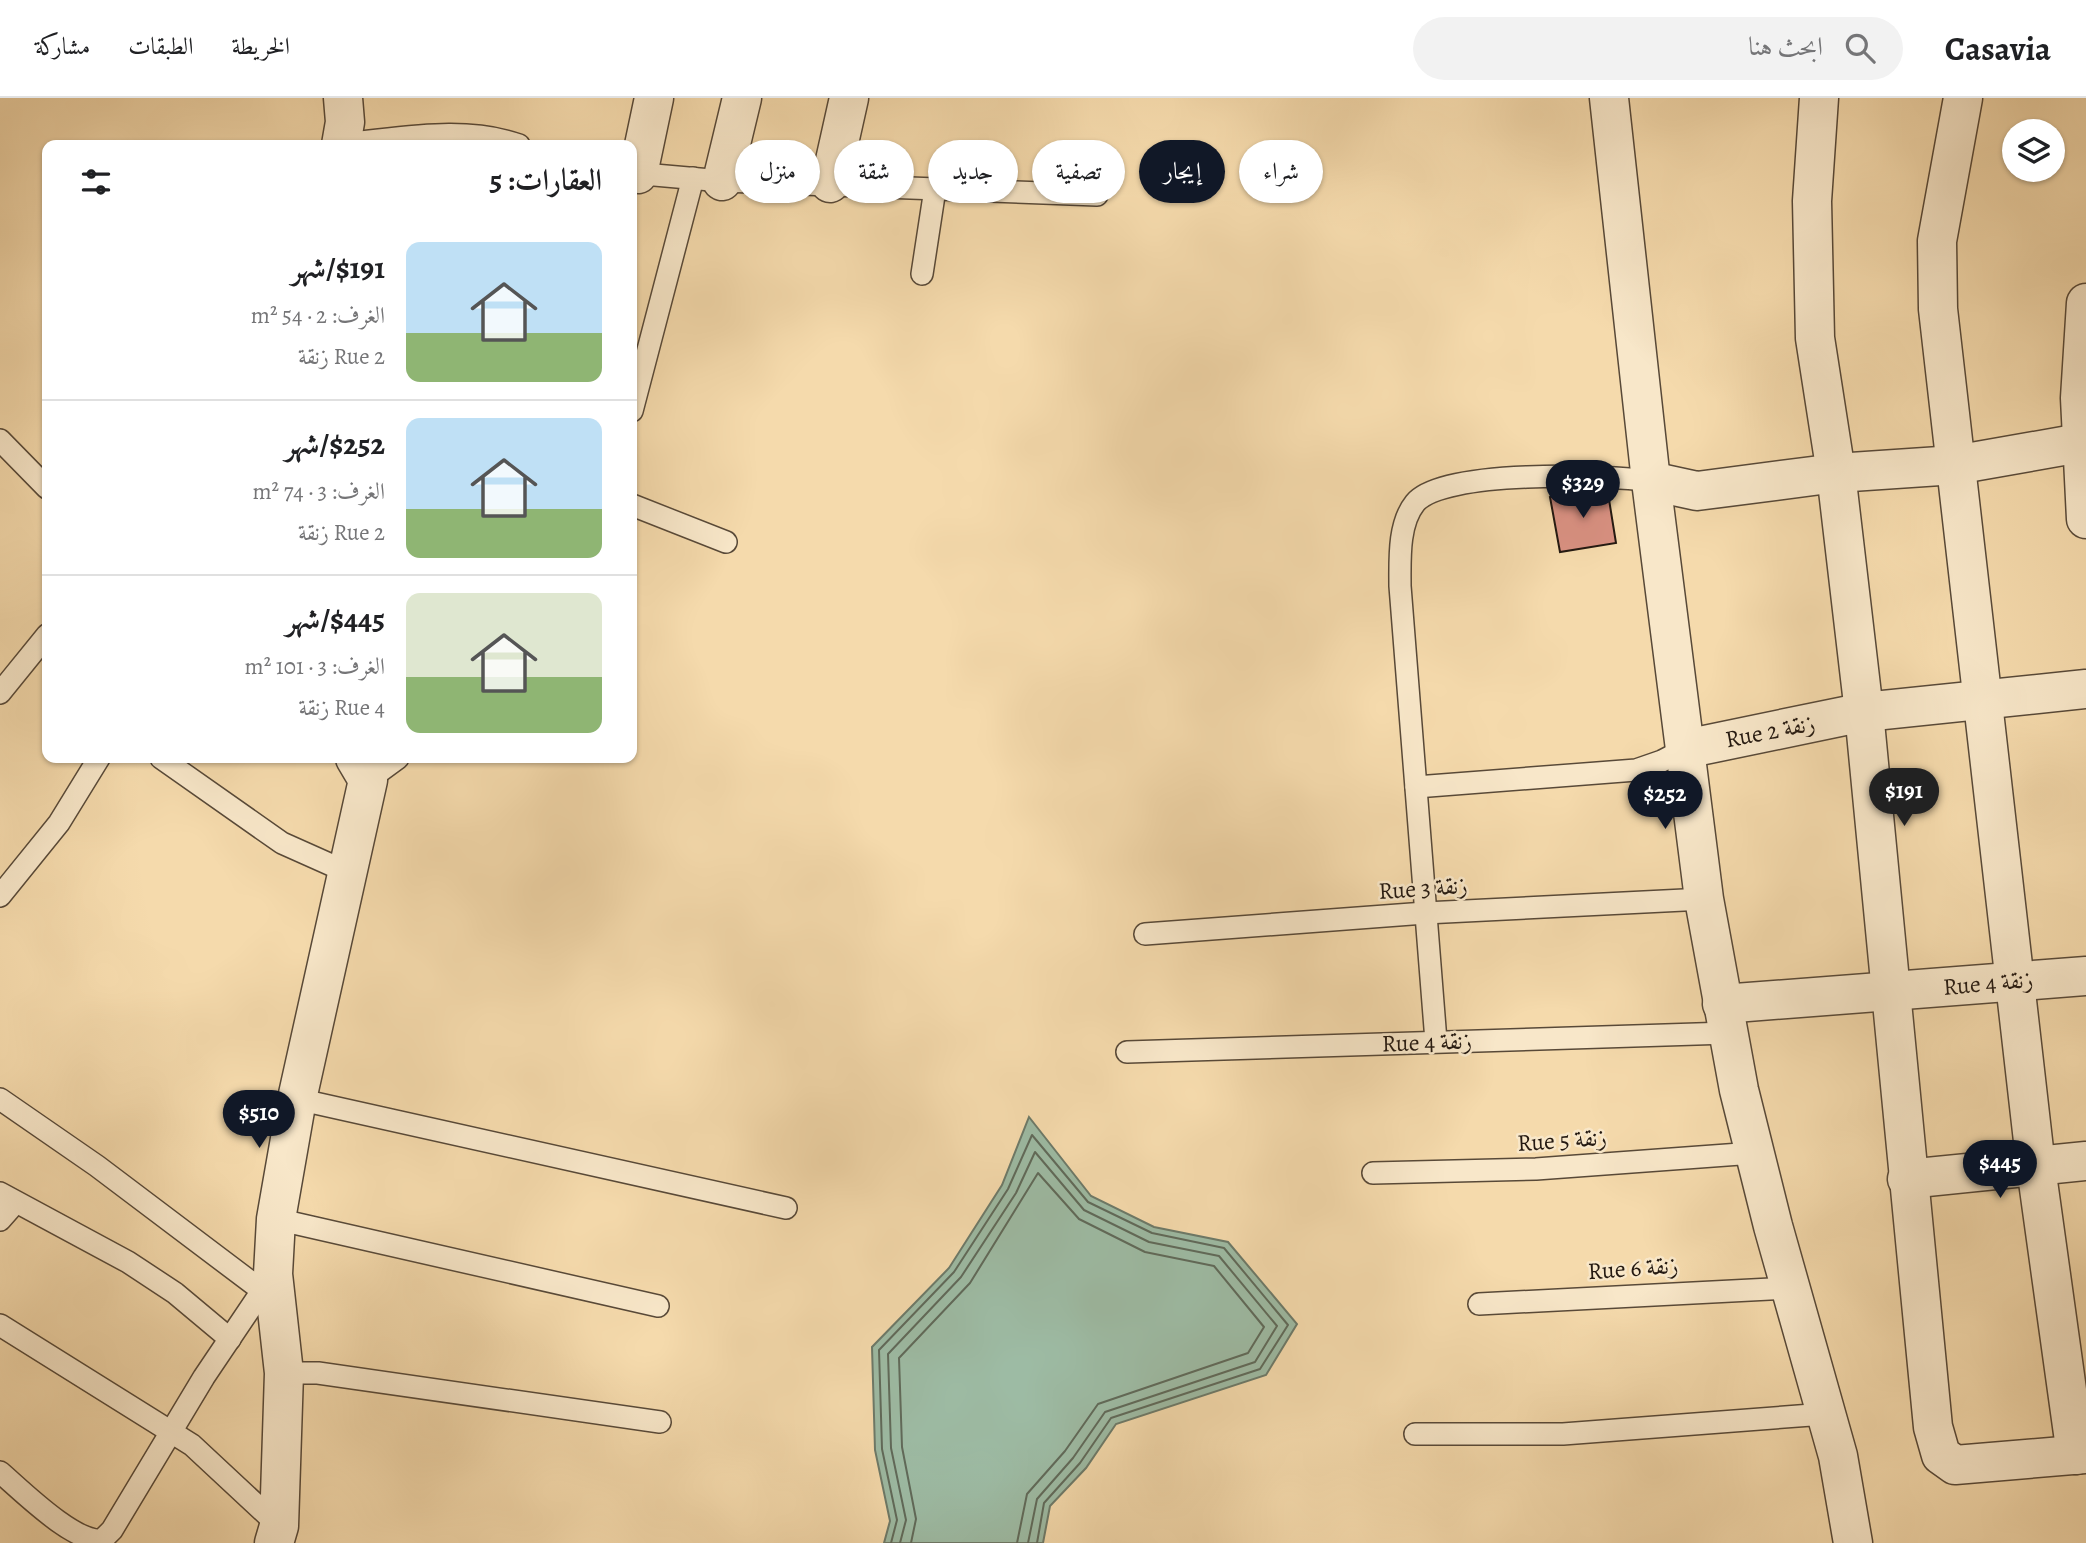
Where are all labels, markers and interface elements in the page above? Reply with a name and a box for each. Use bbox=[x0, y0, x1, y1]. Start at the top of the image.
search box bbox=[1413, 17, 1903, 80]
text: Casavia bbox=[1945, 26, 2051, 71]
text: ابحث هنا bbox=[1748, 29, 1823, 64]
icon: search bbox=[1841, 29, 1879, 67]
text: مشاركة bbox=[35, 30, 90, 62]
text: الطبقات bbox=[128, 30, 194, 62]
text: الخريطة bbox=[232, 30, 290, 62]
map controls bbox=[2002, 119, 2065, 182]
button: layers bbox=[2002, 119, 2065, 182]
chip: منزل bbox=[735, 140, 820, 203]
chip: شقة bbox=[834, 140, 914, 203]
chip: جديد bbox=[928, 140, 1018, 203]
chip: تصفية bbox=[1032, 140, 1125, 203]
chip: إيجار bbox=[1139, 140, 1225, 203]
chip: شراء bbox=[1239, 140, 1323, 203]
text: العقارات: 5 bbox=[490, 160, 602, 200]
icon: filters bbox=[77, 163, 115, 201]
text: $191/شهر bbox=[291, 248, 385, 288]
icon: home bbox=[462, 270, 546, 354]
text: الغرف: 2 · 54 m² bbox=[251, 300, 385, 331]
text: Rue 2 زنقة bbox=[298, 341, 385, 372]
text: $252/شهر bbox=[285, 424, 385, 464]
icon: home bbox=[462, 446, 546, 530]
pin: $329 bbox=[1542, 460, 1624, 520]
text: $329 bbox=[1562, 467, 1604, 498]
text: الغرف: 3 · 74 m² bbox=[252, 476, 385, 507]
text: Rue 2 زنقة bbox=[298, 517, 385, 548]
text: $445/شهر bbox=[286, 599, 385, 639]
icon: home bbox=[462, 621, 546, 705]
text: الغرف: 3 · 101 m² bbox=[245, 651, 385, 682]
text: Rue 4 زنقة bbox=[298, 692, 385, 723]
street label: Rue 2 زنقة bbox=[1722, 707, 1818, 755]
pin: $191 bbox=[1863, 768, 1945, 828]
pin: $252 bbox=[1624, 772, 1706, 831]
text: $191 bbox=[1885, 775, 1923, 806]
text: $252 bbox=[1644, 778, 1686, 809]
street label: Rue 3 زنقة bbox=[1377, 869, 1469, 907]
street label: Rue 4 زنقة bbox=[1942, 963, 2034, 1003]
street label: Rue 4 زنقة bbox=[1381, 1024, 1473, 1060]
pin: $510 bbox=[218, 1090, 300, 1150]
text: $510 bbox=[239, 1097, 279, 1128]
street label: Rue 5 زنقة bbox=[1516, 1121, 1608, 1159]
pin: $445 bbox=[1959, 1140, 2041, 1200]
text: $445 bbox=[1979, 1147, 2021, 1178]
street label: Rue 6 زنقة bbox=[1587, 1249, 1679, 1287]

